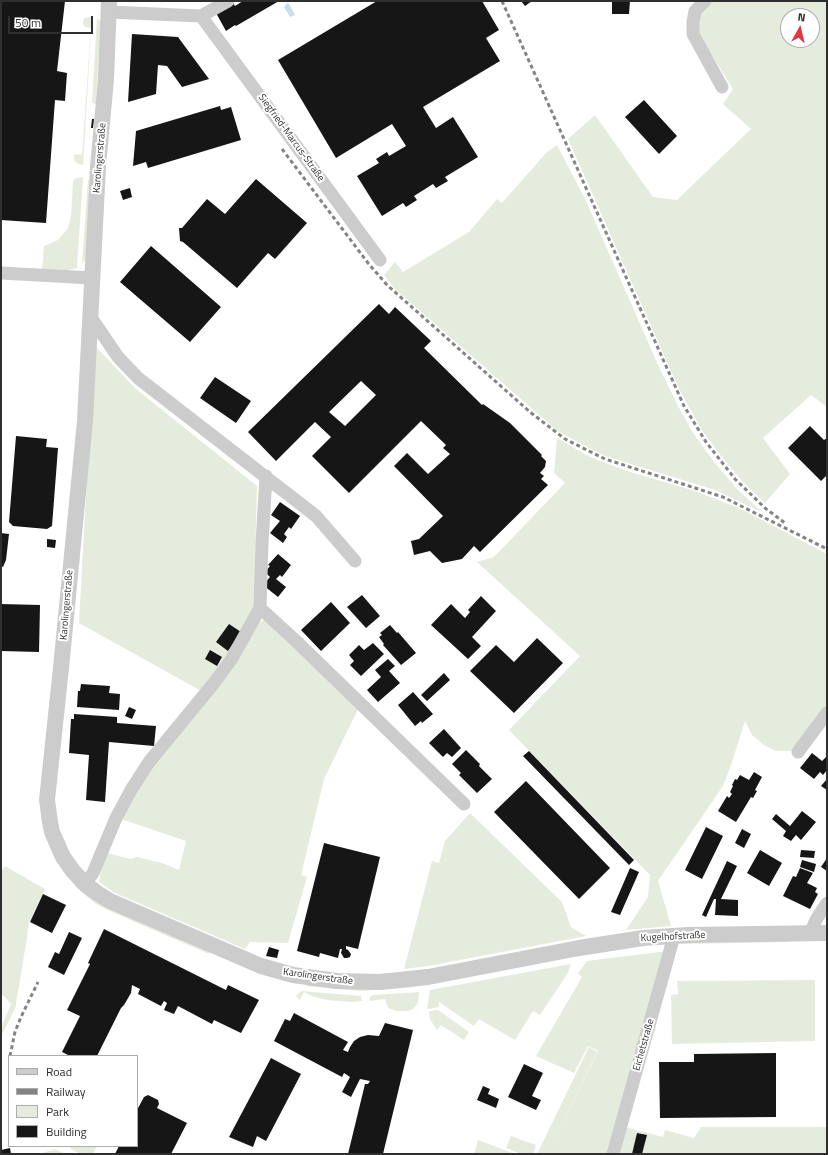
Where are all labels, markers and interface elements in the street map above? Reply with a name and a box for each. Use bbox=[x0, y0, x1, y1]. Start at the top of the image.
scale bar bbox=[10, 8, 95, 34]
north arrow bbox=[780, 8, 820, 48]
text: N bbox=[797, 9, 806, 26]
text: 50 m bbox=[15, 13, 41, 32]
street label: Siegfried-Marcus-Straße bbox=[255, 92, 327, 184]
street label: Karolingerstraße bbox=[91, 122, 109, 194]
street label: Karolingerstraße bbox=[58, 569, 76, 641]
street label: Kugelhofstraße bbox=[640, 929, 706, 945]
street label: Karolingerstraße bbox=[282, 966, 354, 988]
street label: Eichetstraße bbox=[631, 1018, 657, 1072]
legend bbox=[8, 1055, 138, 1147]
text: Road bbox=[46, 1062, 72, 1081]
text: Railway bbox=[46, 1082, 86, 1101]
text: Park bbox=[46, 1102, 69, 1121]
text: Building bbox=[46, 1122, 87, 1141]

